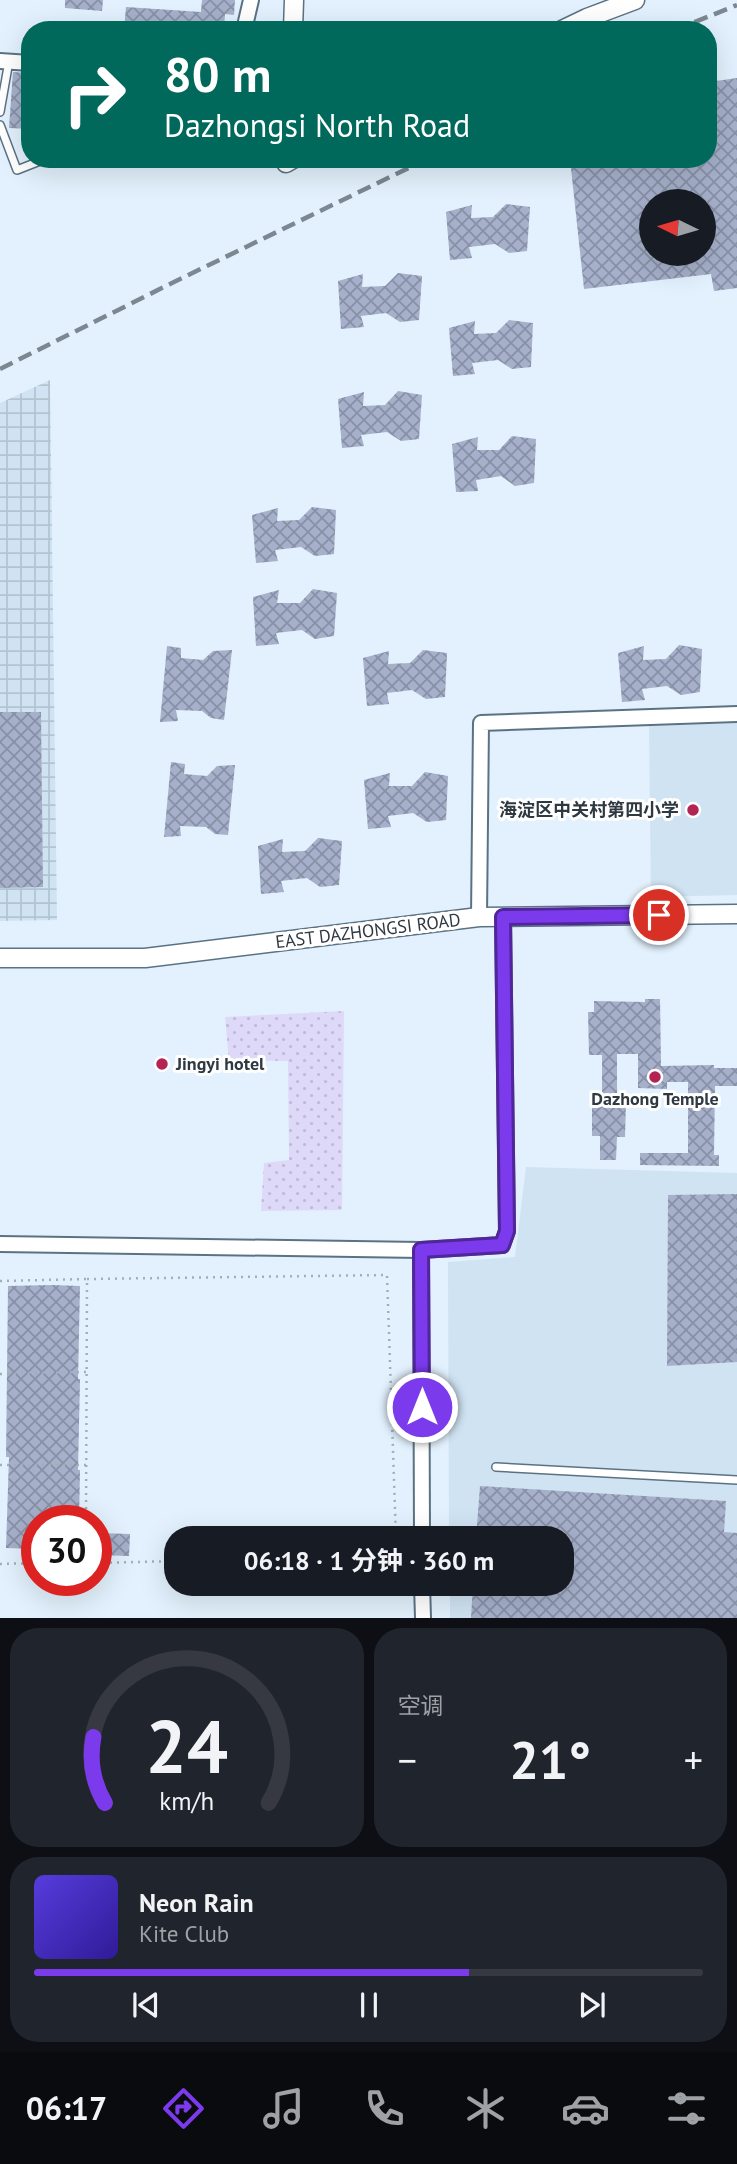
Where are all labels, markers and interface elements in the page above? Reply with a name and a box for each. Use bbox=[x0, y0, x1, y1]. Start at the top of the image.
text: 80 m bbox=[164, 42, 271, 106]
icon: right bbox=[49, 49, 140, 140]
text: Dazhongsi North Road bbox=[164, 104, 470, 146]
north arrow bbox=[639, 189, 716, 266]
map controls bbox=[639, 189, 716, 266]
place label: 海淀区中关村第四小学 bbox=[499, 798, 679, 821]
marker: 海淀区中关村第四小学 bbox=[685, 802, 701, 818]
pin bbox=[629, 885, 689, 945]
icon: arrive bbox=[640, 896, 678, 934]
street label: EAST DAZHONGSI ROAD bbox=[274, 908, 462, 953]
place label: Jingyi hotel bbox=[175, 1052, 265, 1075]
marker: Jingyi hotel bbox=[154, 1056, 170, 1072]
marker: Dazhong Temple bbox=[647, 1069, 663, 1085]
place label: Dazhong Temple bbox=[591, 1087, 719, 1110]
position arrow bbox=[385, 1370, 459, 1444]
speed limit sign: 30 bbox=[21, 1505, 112, 1596]
text: 06:18 · 1 分钟 · 360 m bbox=[244, 1544, 494, 1577]
text: 空调 bbox=[398, 1691, 444, 1720]
text: 24 bbox=[145, 1700, 228, 1794]
text: 21° bbox=[509, 1726, 591, 1793]
text: − bbox=[398, 1735, 417, 1784]
text: + bbox=[684, 1735, 703, 1784]
text: km/h bbox=[159, 1785, 214, 1817]
text: Neon Rain bbox=[139, 1886, 254, 1919]
text: Kite Club bbox=[139, 1919, 229, 1948]
icon: previous bbox=[127, 1986, 165, 2024]
icon: pause bbox=[350, 1986, 388, 2024]
icon: next bbox=[573, 1986, 611, 2024]
icon: directions bbox=[159, 2084, 208, 2133]
icon: music bbox=[259, 2084, 308, 2133]
icon: phone bbox=[360, 2084, 409, 2133]
icon: climate bbox=[461, 2084, 510, 2133]
icon: car bbox=[561, 2084, 610, 2133]
icon: filters bbox=[662, 2084, 711, 2133]
text: 06:17 bbox=[26, 2087, 107, 2129]

